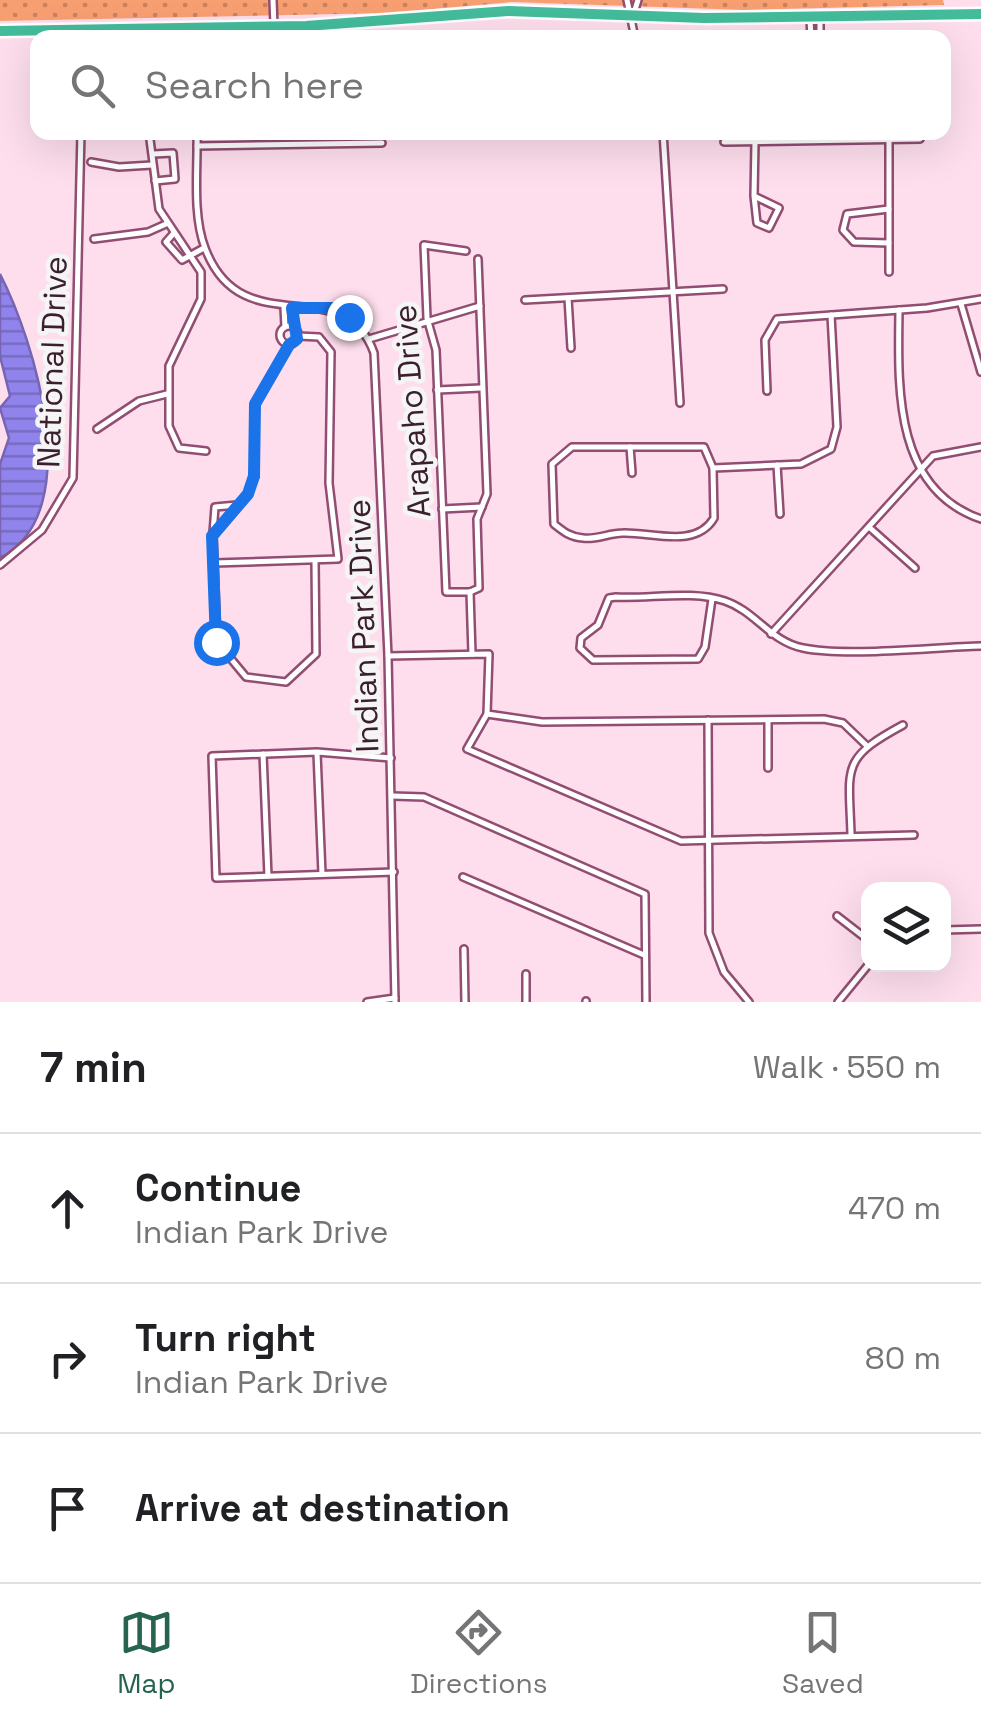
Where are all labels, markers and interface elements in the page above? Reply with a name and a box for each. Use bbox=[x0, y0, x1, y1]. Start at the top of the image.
search box bbox=[30, 30, 951, 140]
icon: search bbox=[65, 58, 120, 113]
text: Search here bbox=[145, 61, 364, 109]
street label: National Drive bbox=[28, 256, 76, 468]
route end bbox=[327, 295, 373, 341]
street label: Arapaho Drive bbox=[385, 303, 439, 519]
street label: Indian Park Drive bbox=[339, 499, 387, 753]
route start bbox=[194, 620, 240, 666]
map controls bbox=[861, 882, 951, 972]
button: layers bbox=[861, 882, 951, 972]
text: 7 min bbox=[40, 1041, 147, 1094]
text: Walk · 550 m bbox=[753, 1047, 941, 1087]
text: Continue bbox=[135, 1164, 301, 1212]
icon: ahead bbox=[40, 1181, 95, 1236]
text: 470 m bbox=[848, 1188, 941, 1228]
text: Indian Park Drive bbox=[135, 1212, 389, 1252]
text: Turn right bbox=[135, 1314, 316, 1362]
icon: right bbox=[40, 1331, 95, 1386]
text: 80 m bbox=[865, 1338, 941, 1378]
text: Indian Park Drive bbox=[135, 1362, 389, 1402]
icon: arrive bbox=[40, 1481, 95, 1536]
text: Arrive at destination bbox=[135, 1484, 510, 1532]
tab: Map bbox=[117, 1605, 176, 1701]
tab: Directions bbox=[410, 1605, 547, 1701]
tab: Saved bbox=[782, 1605, 864, 1701]

